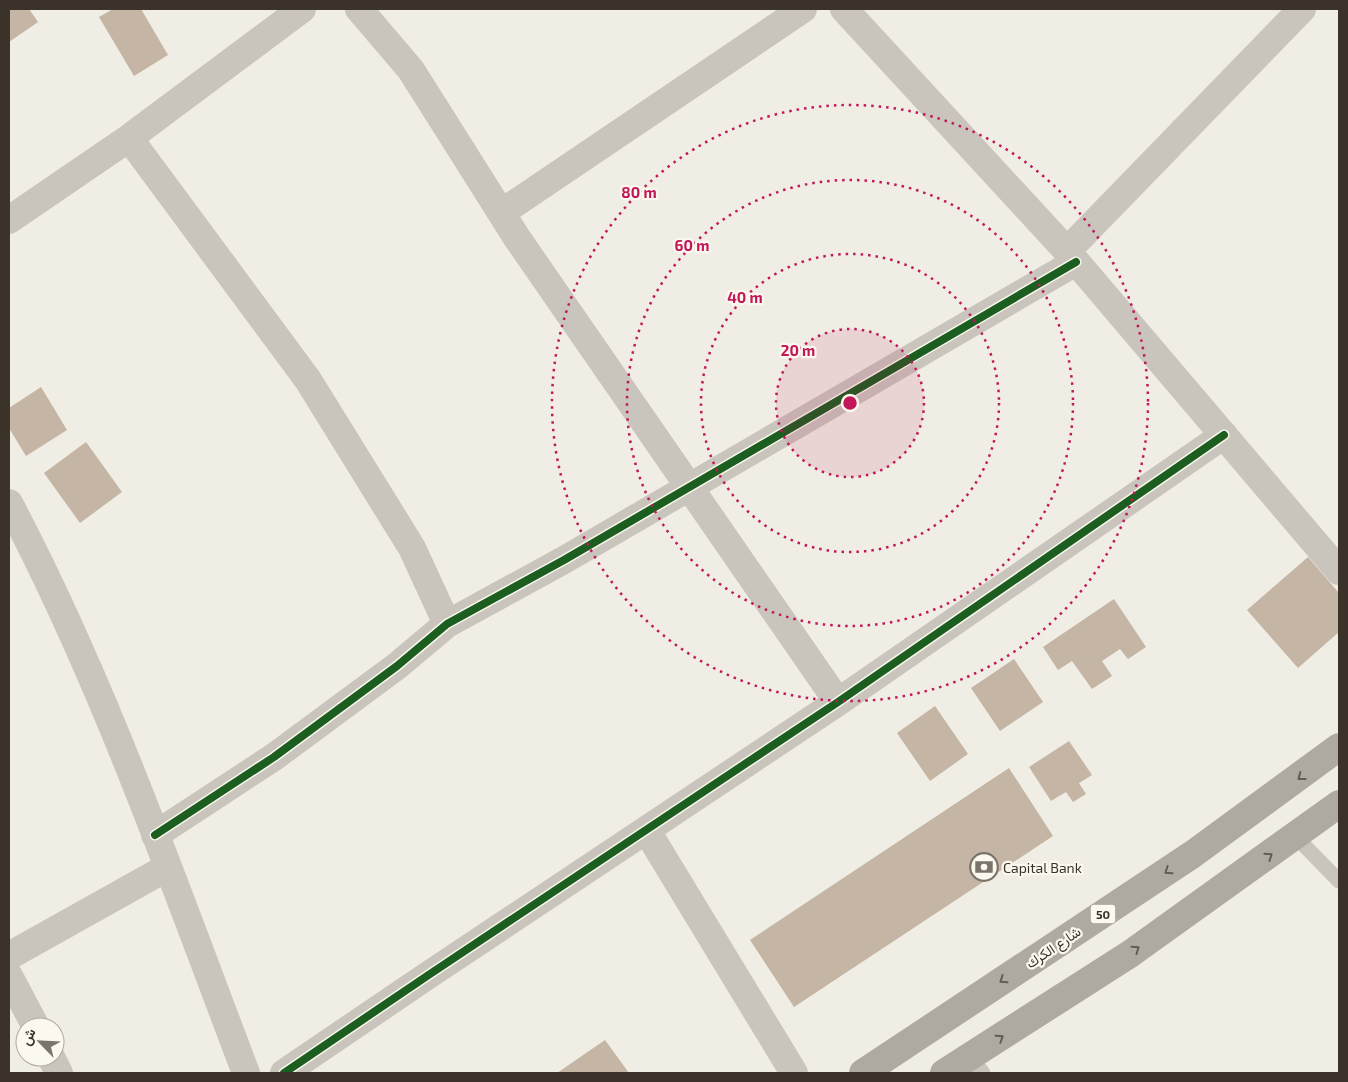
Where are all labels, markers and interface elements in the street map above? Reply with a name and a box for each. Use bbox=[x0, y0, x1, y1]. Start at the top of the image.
text: 80 m bbox=[621, 183, 657, 201]
text: 60 m bbox=[675, 236, 709, 254]
text: 40 m bbox=[727, 288, 763, 306]
text: 20 m bbox=[781, 341, 815, 359]
centre of rings bbox=[841, 394, 859, 412]
one-way arrow bbox=[1297, 771, 1307, 780]
bank icon: Capital Bank bbox=[969, 852, 999, 882]
one-way arrow bbox=[1263, 853, 1273, 862]
place label: Capital Bank bbox=[1003, 859, 1082, 876]
one-way arrow bbox=[1164, 865, 1173, 874]
road number: 50 bbox=[1090, 904, 1116, 924]
street label: شارع الكرك bbox=[1022, 922, 1085, 974]
one-way arrow bbox=[1130, 947, 1139, 955]
one-way arrow bbox=[1000, 974, 1009, 983]
north arrow bbox=[15, 1017, 65, 1067]
text: ش bbox=[16, 1025, 40, 1048]
one-way arrow bbox=[994, 1035, 1004, 1044]

